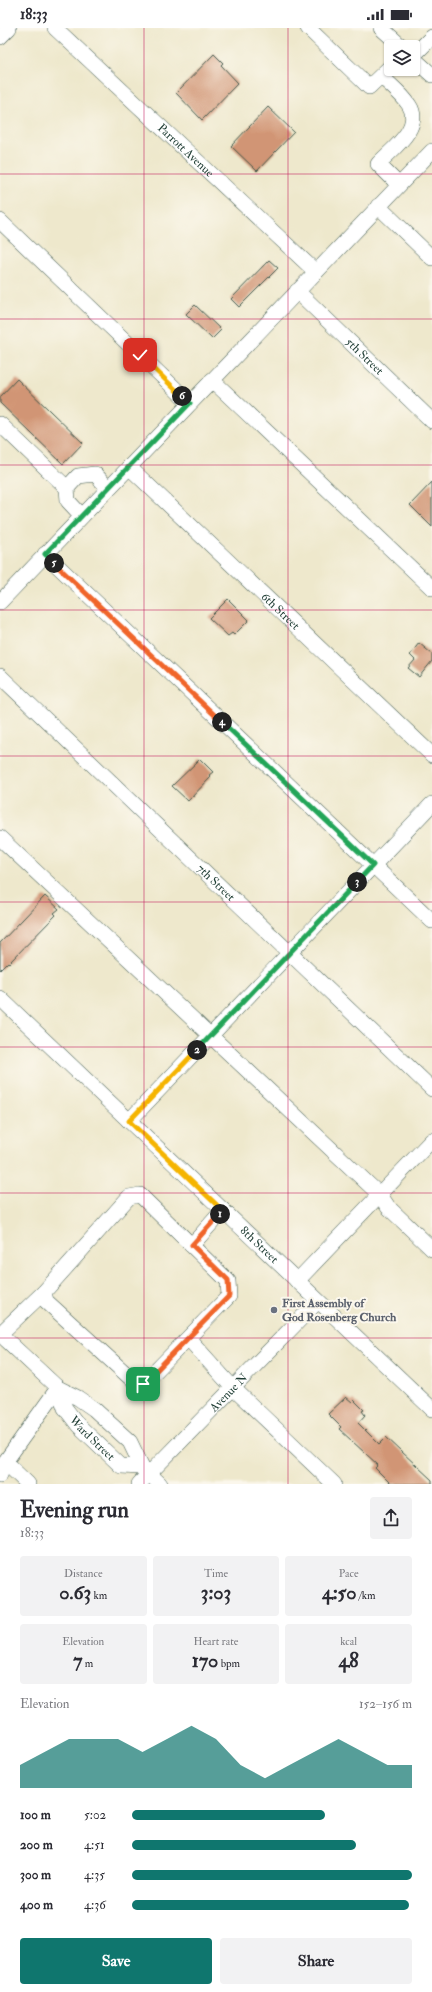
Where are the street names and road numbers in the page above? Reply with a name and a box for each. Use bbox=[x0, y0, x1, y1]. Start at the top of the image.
street label: Parrott Avenue bbox=[154, 121, 217, 180]
street label: 5th Street bbox=[342, 335, 387, 378]
street label: 6th Street bbox=[258, 589, 303, 633]
street label: 7th Street bbox=[194, 861, 238, 905]
street label: 8th Street bbox=[237, 1223, 281, 1267]
street label: Avenue N bbox=[206, 1370, 251, 1416]
street label: Ward Street bbox=[65, 1412, 118, 1464]

